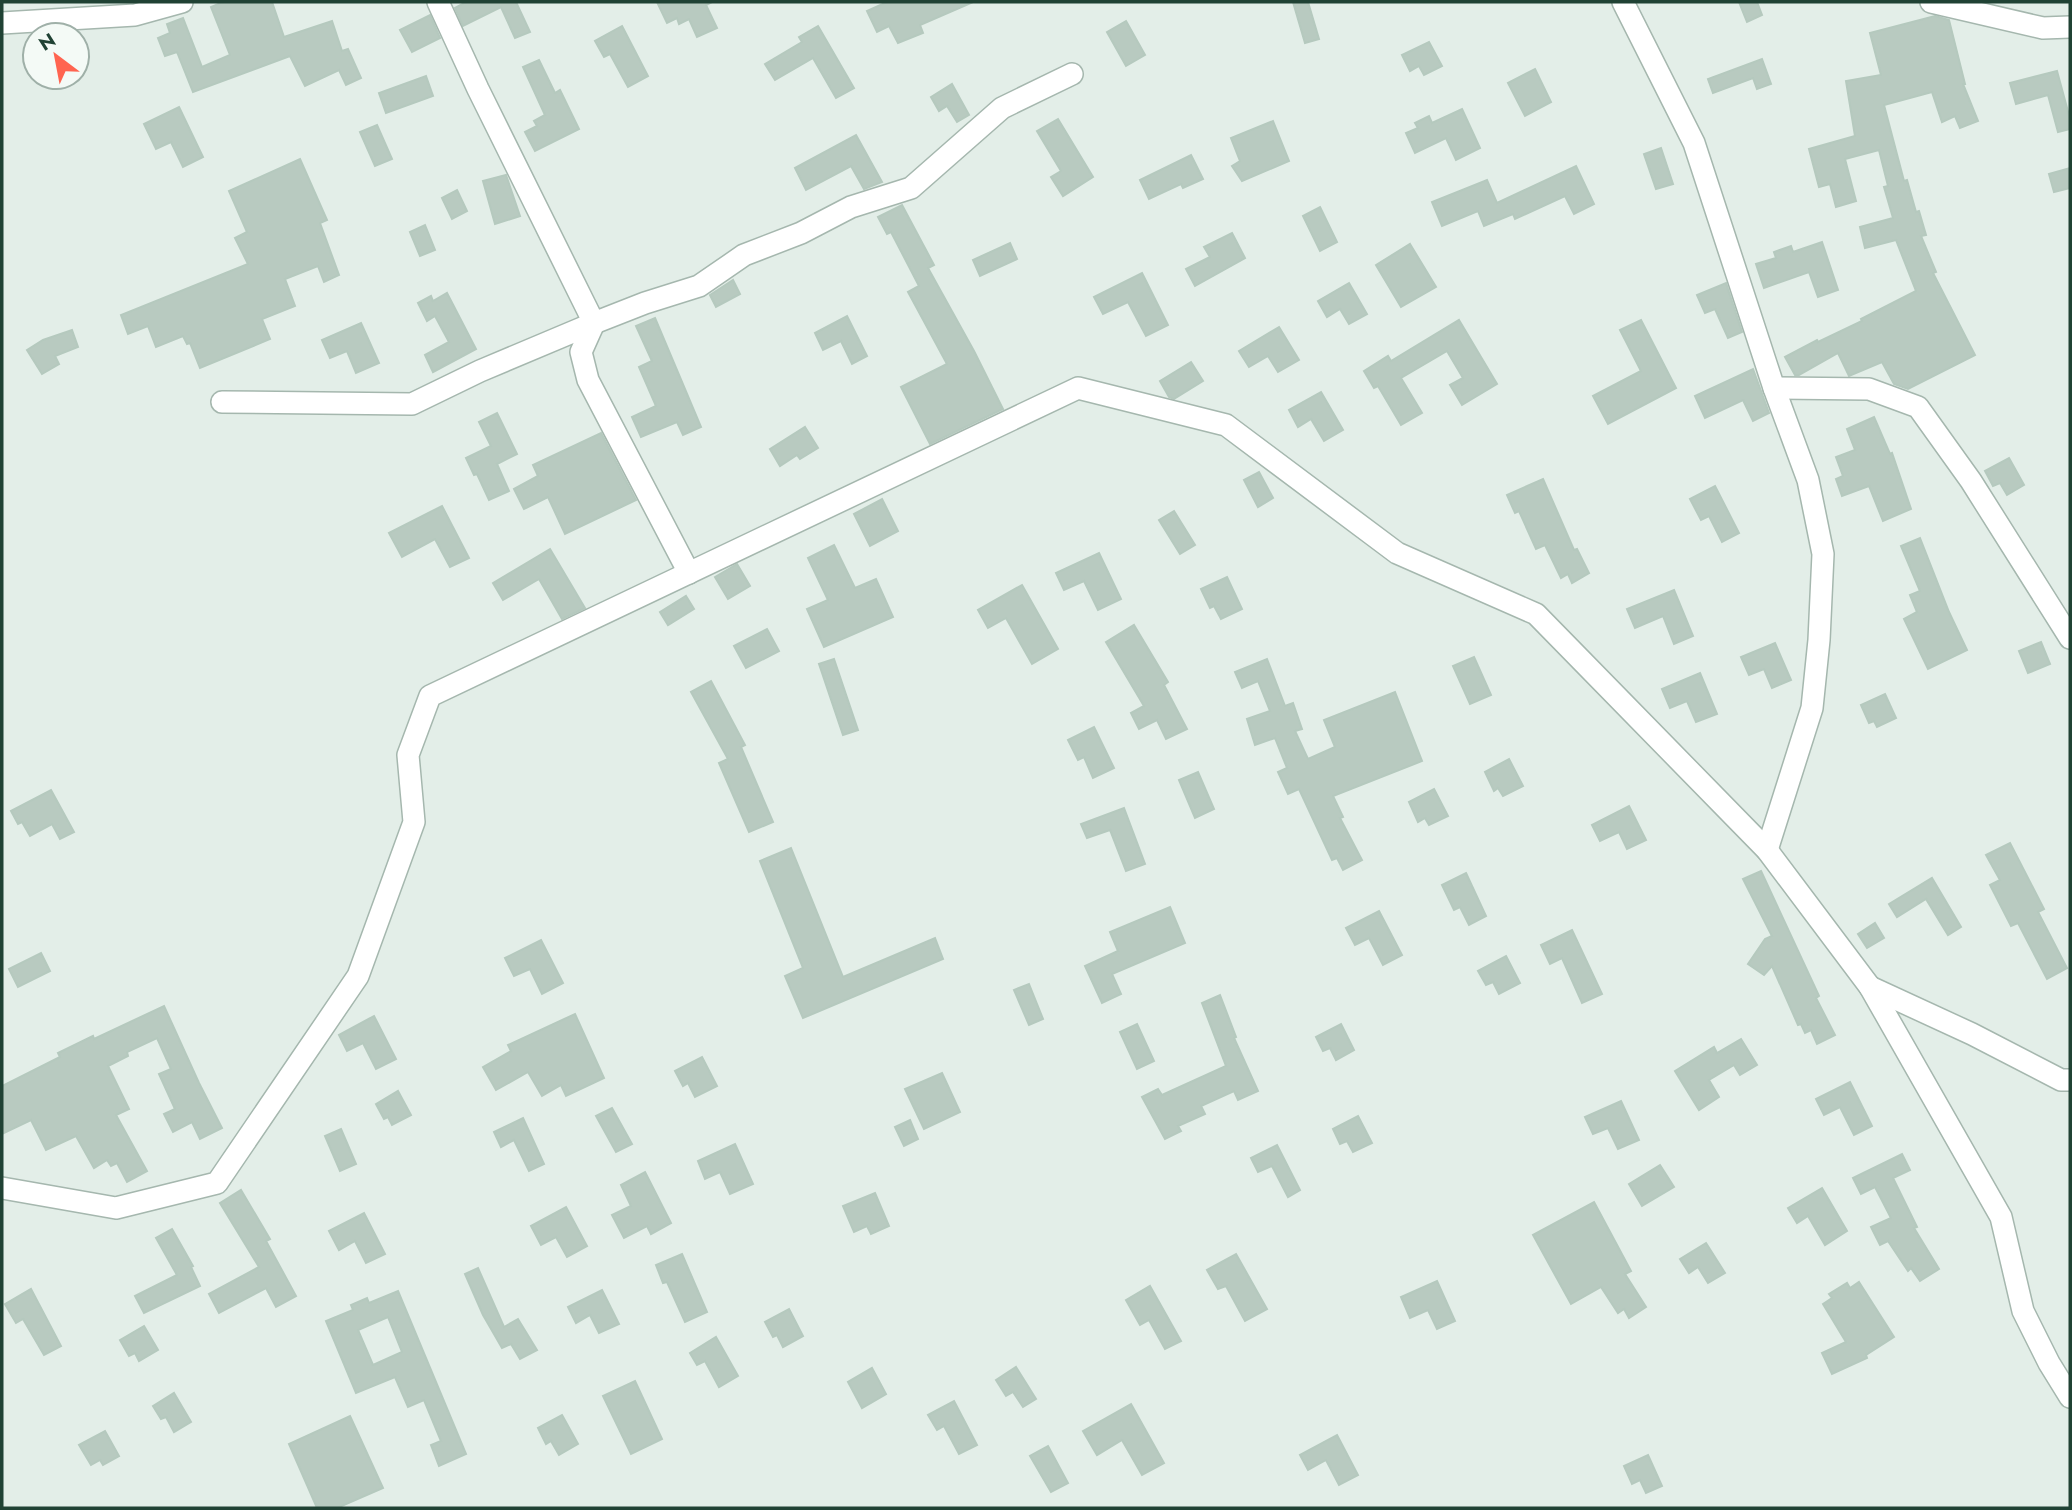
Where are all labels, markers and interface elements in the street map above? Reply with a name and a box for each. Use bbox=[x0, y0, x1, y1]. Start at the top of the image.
north arrow bbox=[21, 21, 91, 91]
text: N bbox=[34, 27, 61, 57]

